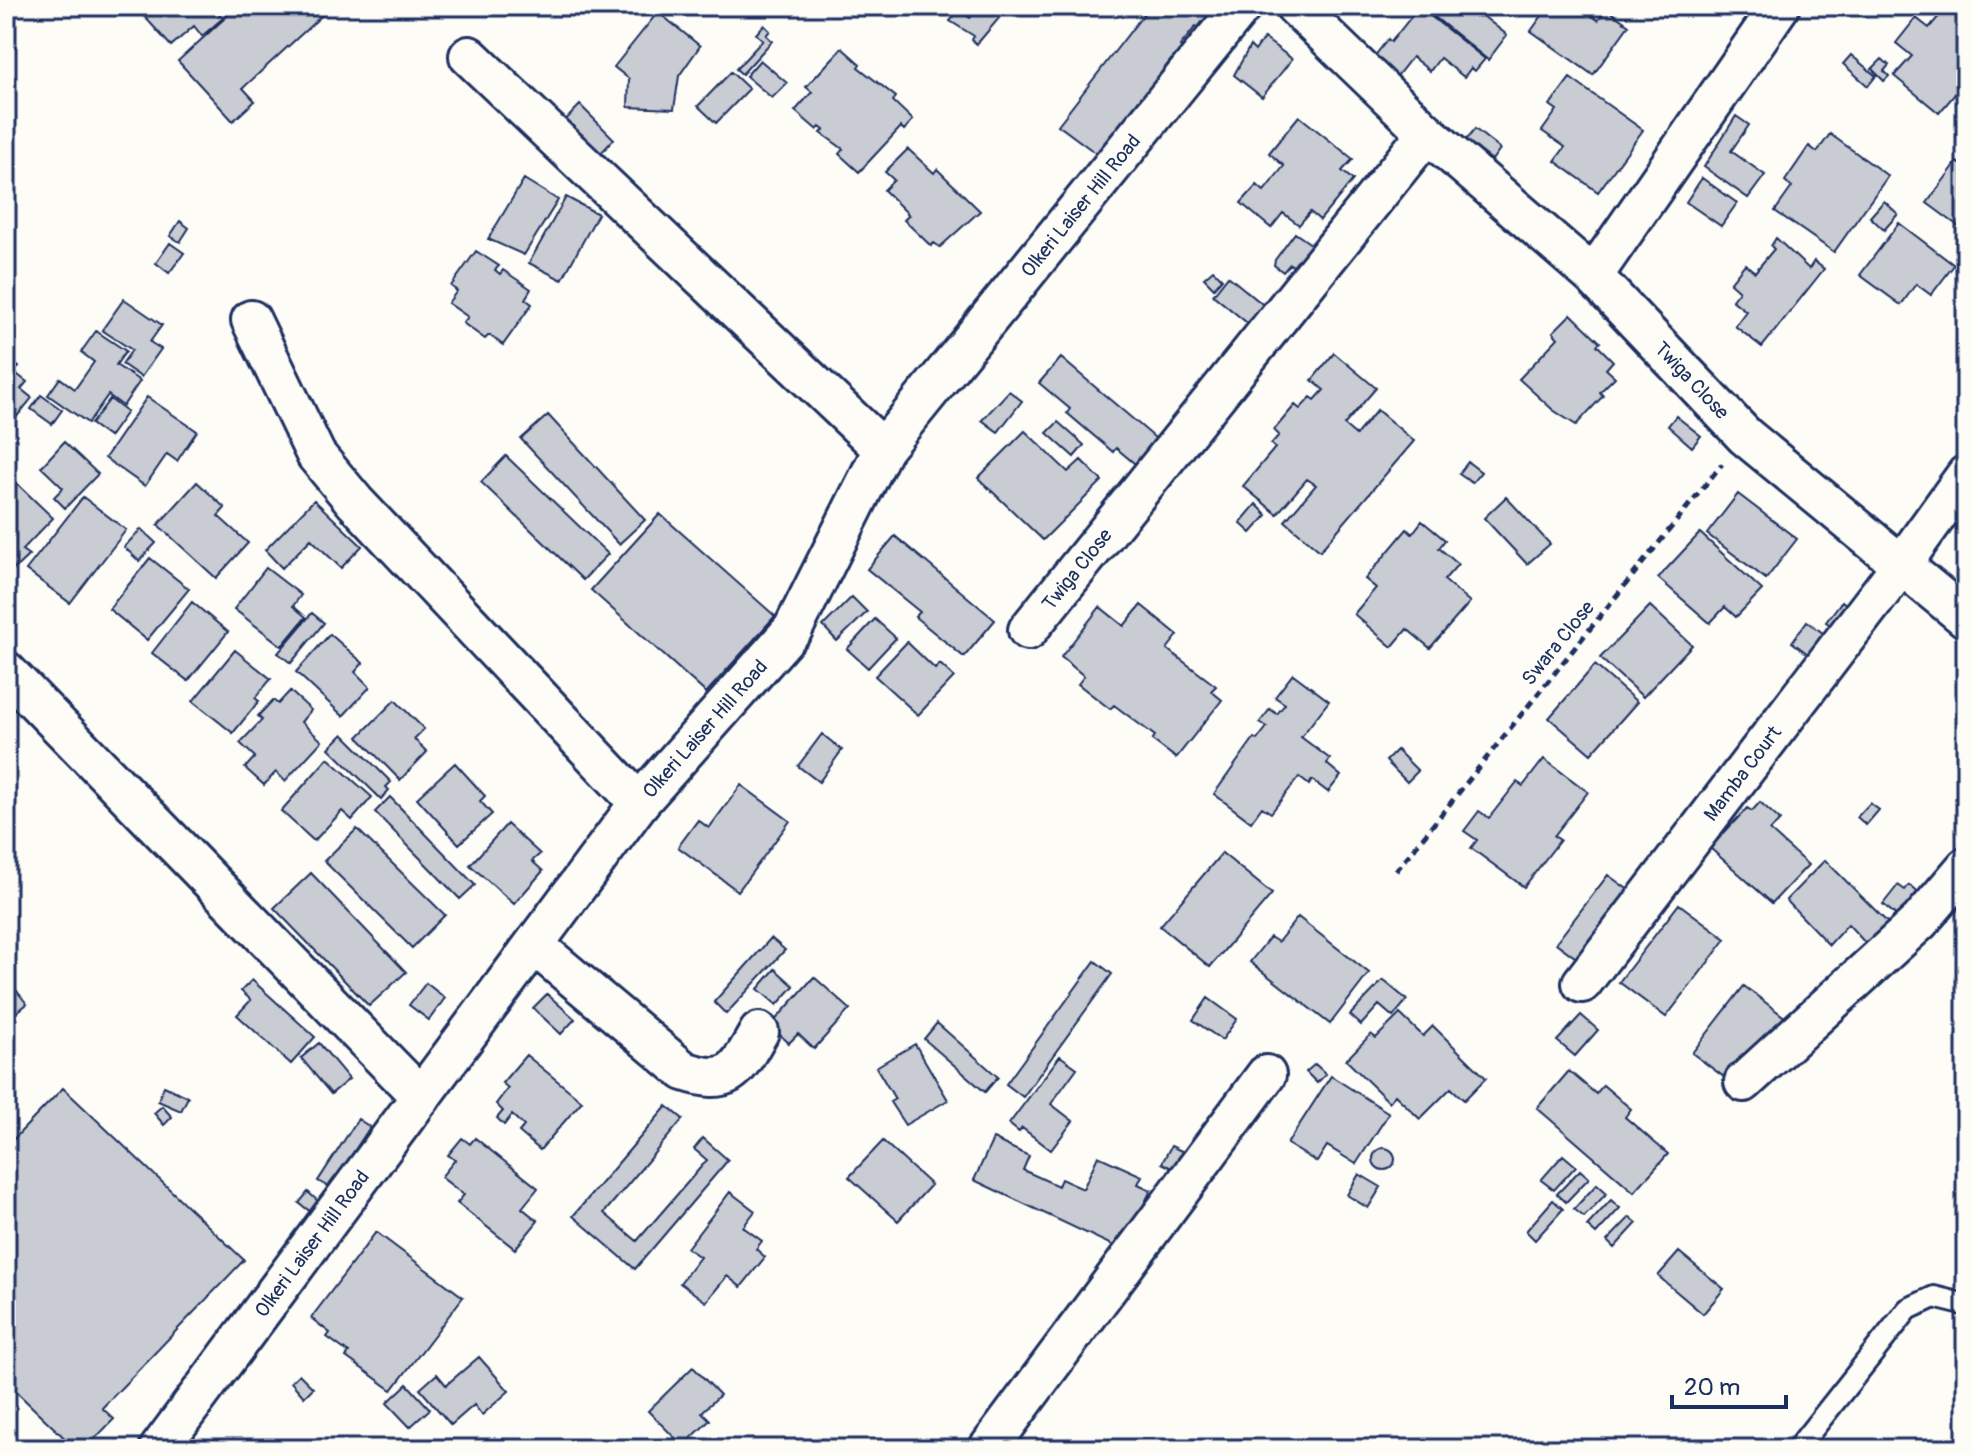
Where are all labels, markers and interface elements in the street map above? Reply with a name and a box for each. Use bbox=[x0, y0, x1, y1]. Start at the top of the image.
street label: Olkeri Laiser Hill Road bbox=[1015, 129, 1146, 282]
street label: Twiga Close bbox=[1649, 336, 1735, 424]
street label: Twiga Close bbox=[1036, 523, 1117, 615]
street label: Swara Close bbox=[1516, 595, 1600, 690]
street label: Olkeri Laiser Hill Road bbox=[637, 654, 773, 803]
street label: Mamba Court bbox=[1698, 720, 1787, 826]
street label: Olkeri Laiser Hill Road bbox=[249, 1165, 374, 1322]
scale bar bbox=[1672, 1359, 1786, 1409]
text: 20 m bbox=[1684, 1373, 1740, 1402]

